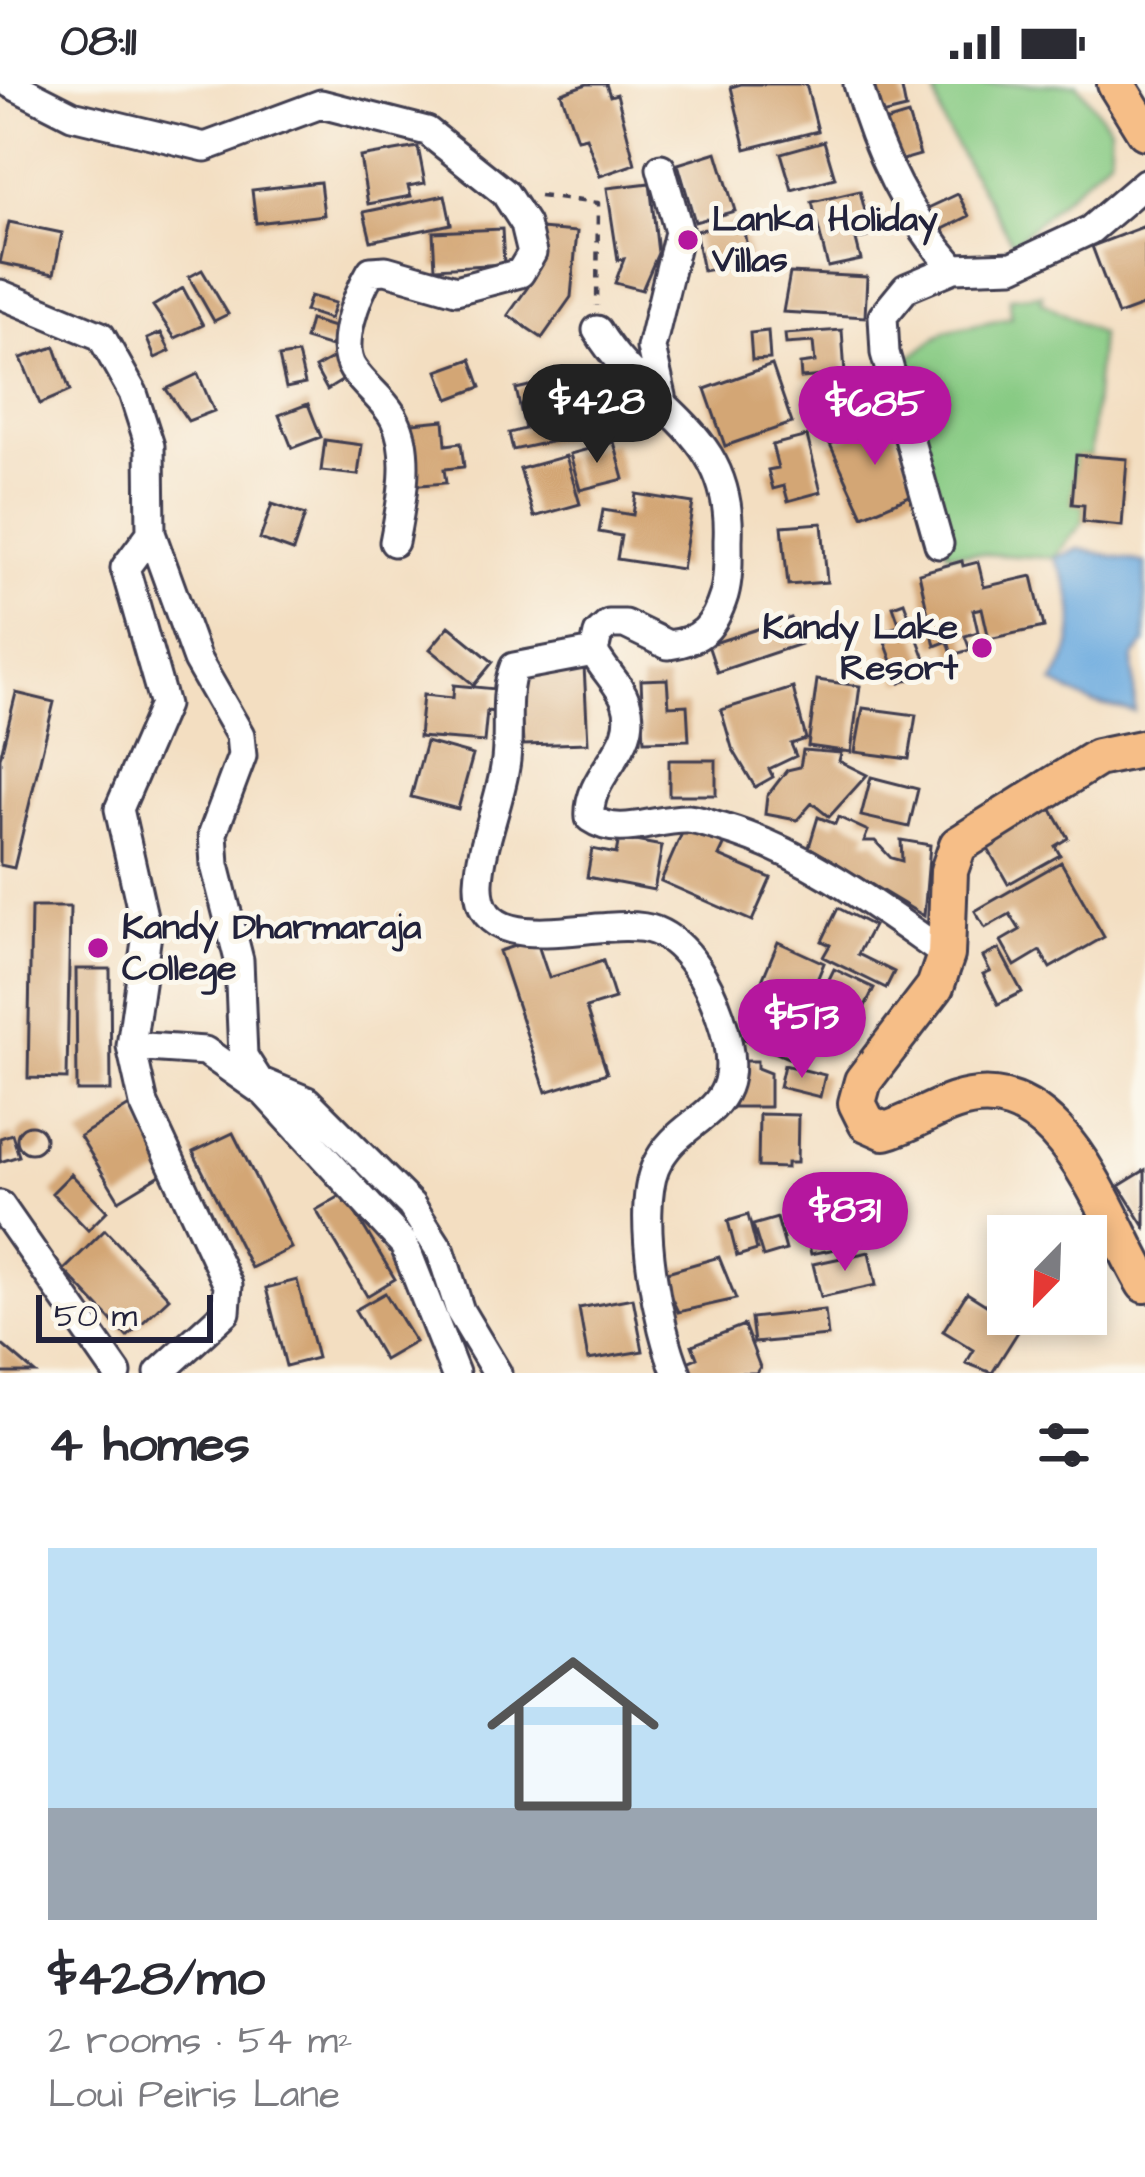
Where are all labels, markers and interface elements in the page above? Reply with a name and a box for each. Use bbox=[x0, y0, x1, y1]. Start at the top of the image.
text: 08:11 bbox=[60, 11, 137, 73]
place label: Lanka Holiday Villas bbox=[711, 194, 938, 286]
marker: Lanka Holiday Villas bbox=[675, 227, 701, 253]
pin: $428 bbox=[526, 364, 668, 466]
pin: $685 bbox=[804, 366, 946, 468]
text: $428 bbox=[549, 376, 645, 430]
text: $685 bbox=[825, 378, 925, 432]
place label: Kandy Lake Resort bbox=[762, 602, 958, 694]
marker: Kandy Lake Resort bbox=[969, 635, 995, 661]
place label: Kandy Dharmaraja College bbox=[122, 902, 422, 995]
marker: Kandy Dharmaraja College bbox=[85, 935, 111, 961]
pin: $513 bbox=[731, 979, 873, 1081]
text: $513 bbox=[765, 991, 839, 1045]
pin: $831 bbox=[774, 1172, 916, 1274]
text: $831 bbox=[809, 1184, 881, 1238]
north arrow bbox=[987, 1215, 1107, 1335]
map controls bbox=[987, 1215, 1107, 1335]
scale bar bbox=[36, 1289, 213, 1342]
text: 50 m bbox=[54, 1293, 137, 1339]
text: 4 homes bbox=[48, 1410, 250, 1481]
icon: filters bbox=[1031, 1412, 1097, 1478]
icon: home bbox=[465, 1626, 681, 1842]
text: $428/mo bbox=[48, 1944, 265, 2015]
text: 2 rooms · 54 m² bbox=[48, 2015, 353, 2069]
text: Loui Peiris Lane bbox=[48, 2069, 340, 2123]

